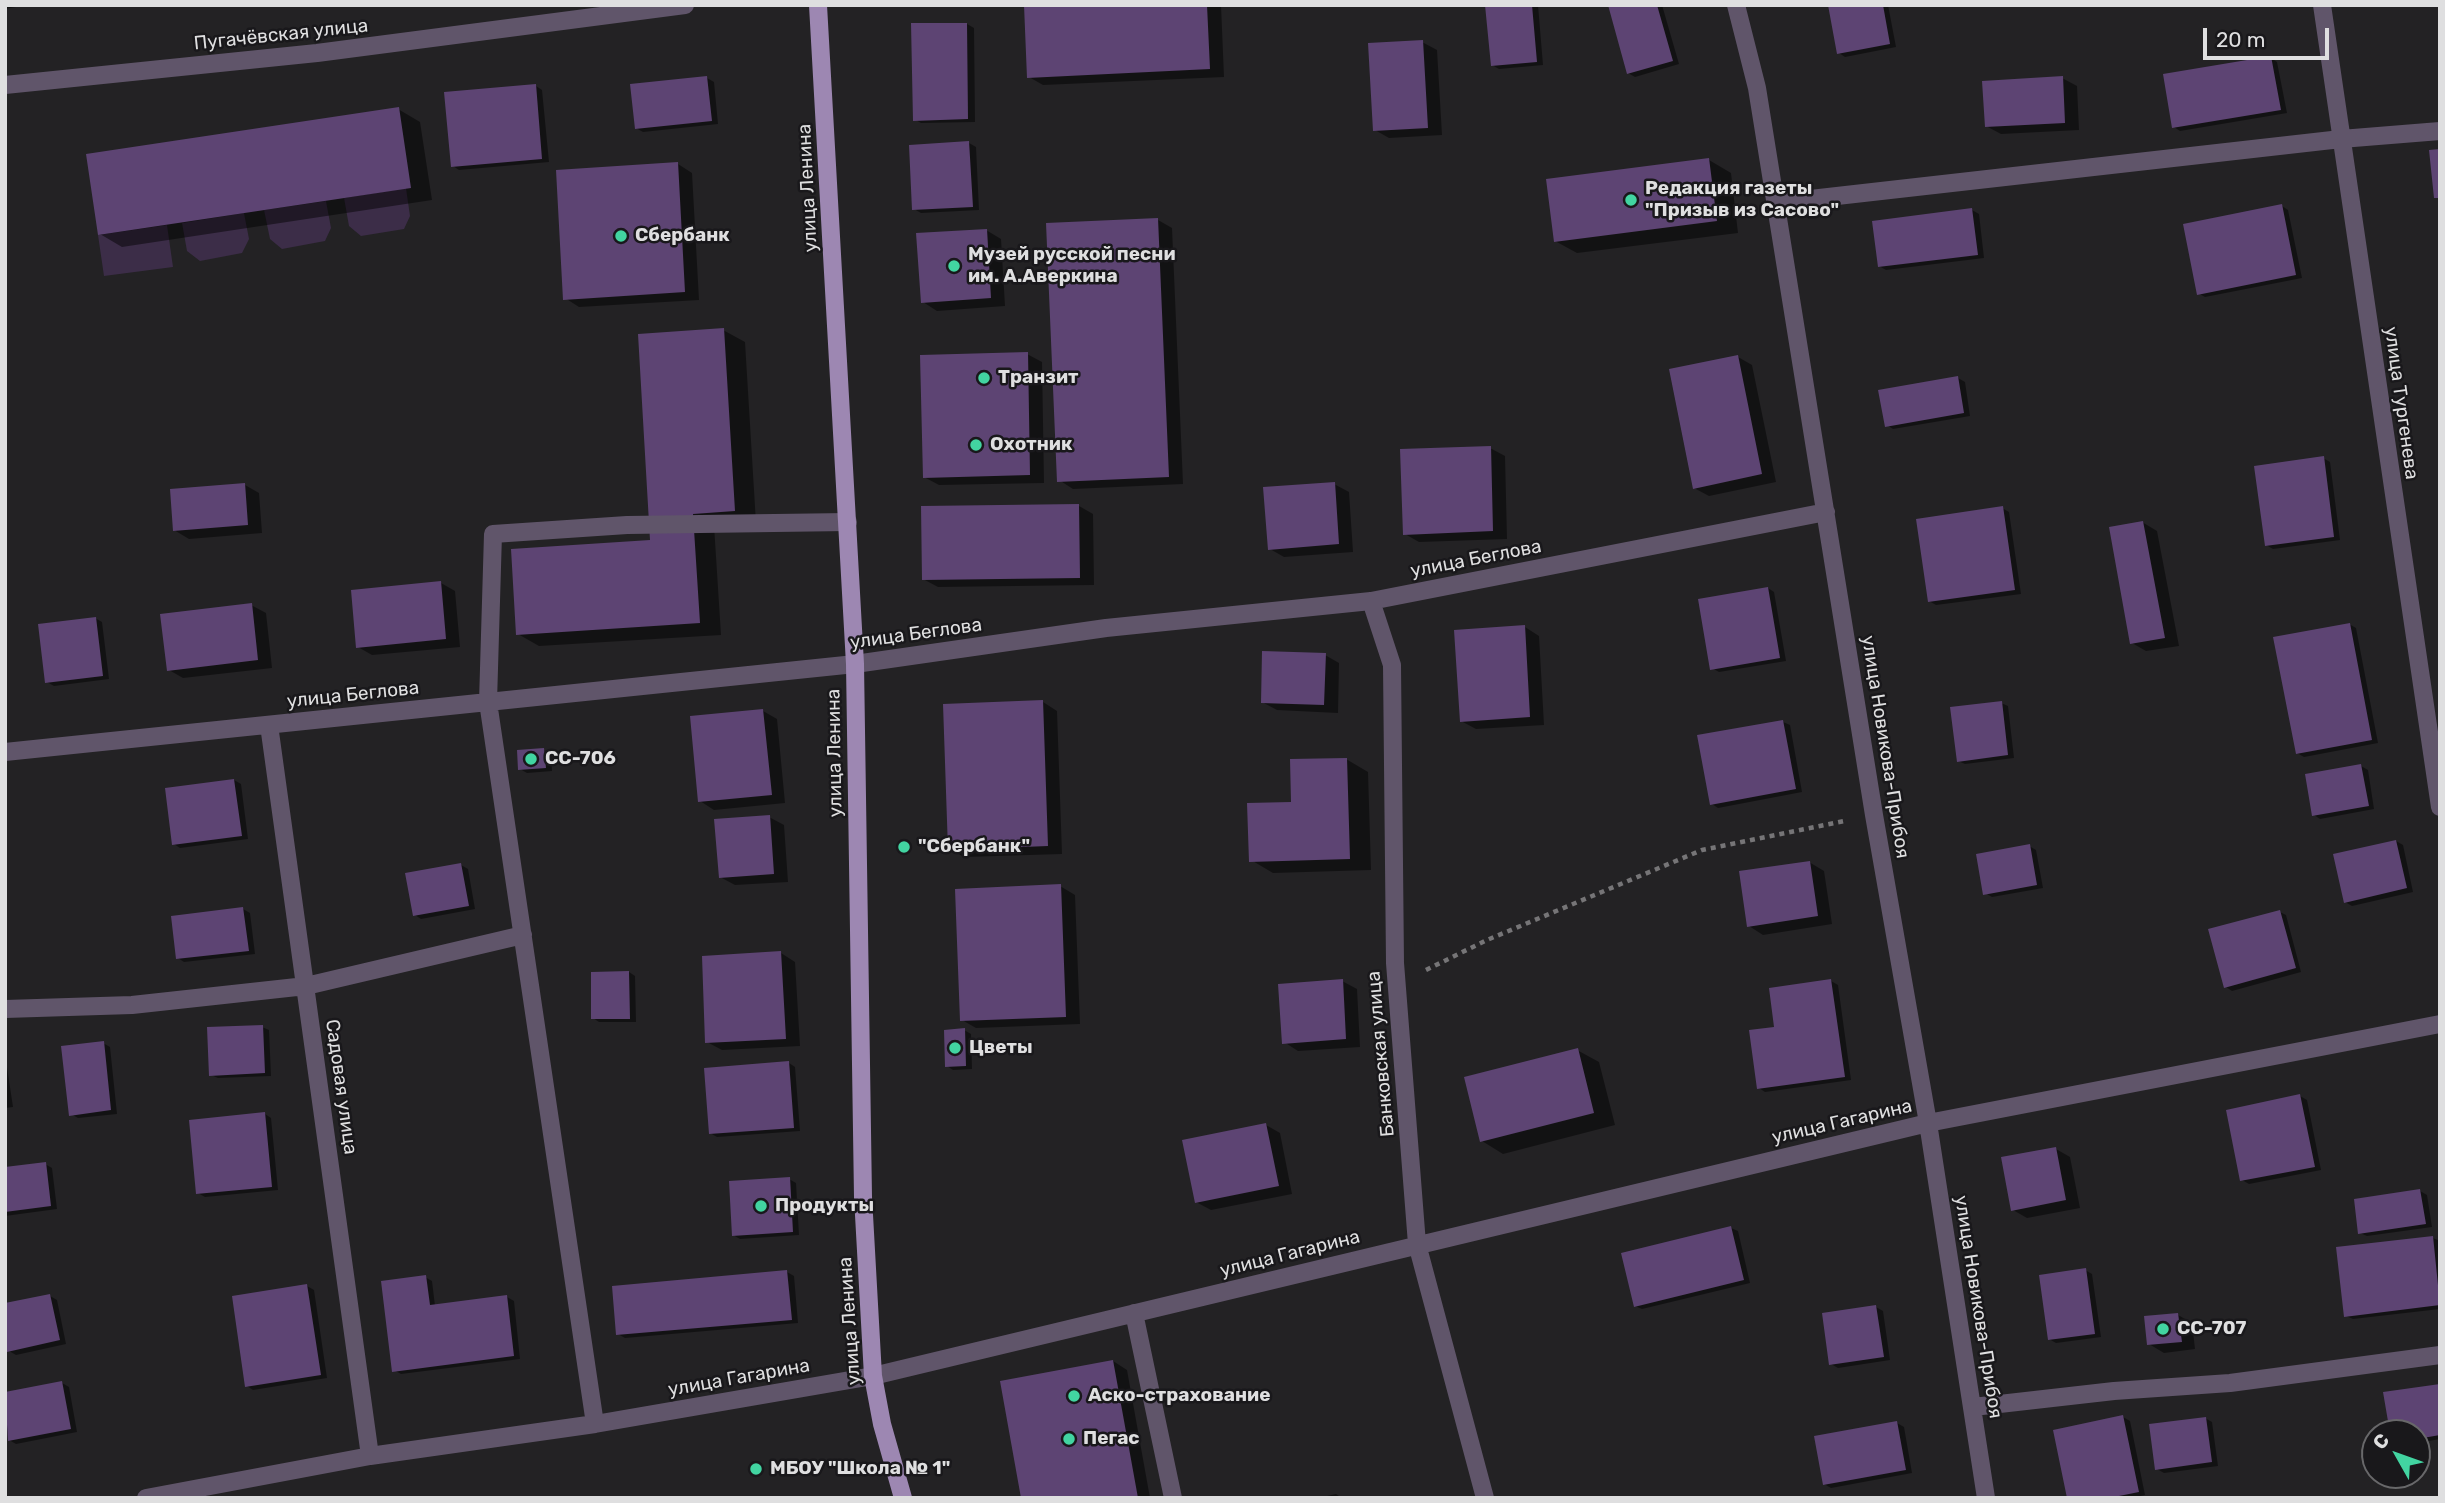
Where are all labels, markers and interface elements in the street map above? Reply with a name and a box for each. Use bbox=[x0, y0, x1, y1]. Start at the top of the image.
scale bar bbox=[2207, 14, 2333, 58]
street label: Пугачёвская улица bbox=[193, 15, 369, 55]
text: 20 m bbox=[2216, 27, 2265, 52]
street label: улица Ленина bbox=[793, 123, 823, 253]
place label: Редакция газеты "Призыв из Сасово" bbox=[1645, 178, 1839, 222]
marker: Редакция газеты "Призыв из Сасово" bbox=[1623, 192, 1639, 208]
place label: Сбербанк bbox=[635, 225, 730, 247]
marker: Сбербанк bbox=[613, 228, 629, 244]
place label: Музей русской песни им. А.Аверкина bbox=[968, 244, 1176, 288]
marker: Музей русской песни им. А.Аверкина bbox=[946, 258, 962, 274]
street label: улица Тургенева bbox=[2379, 325, 2423, 481]
place label: Транзит bbox=[998, 367, 1078, 389]
marker: Транзит bbox=[976, 370, 992, 386]
place label: Охотник bbox=[990, 434, 1072, 456]
marker: Охотник bbox=[968, 437, 984, 453]
street label: улица Беглова bbox=[1409, 535, 1543, 583]
street label: улица Беглова bbox=[849, 613, 983, 655]
street label: улица Новикова-Прибоя bbox=[1856, 634, 1914, 860]
street label: улица Беглова bbox=[286, 677, 420, 713]
street label: улица Ленина bbox=[822, 689, 848, 817]
place label: СС-706 bbox=[545, 748, 616, 770]
marker: СС-706 bbox=[523, 751, 539, 767]
place label: "Сбербанк" bbox=[918, 836, 1030, 858]
marker: "Сбербанк" bbox=[896, 839, 912, 855]
street label: Банковская улица bbox=[1362, 970, 1400, 1138]
street label: Садовая улица bbox=[320, 1018, 362, 1156]
place label: Цветы bbox=[969, 1037, 1033, 1059]
marker: Цветы bbox=[947, 1040, 963, 1056]
street label: улица Гагарина bbox=[1770, 1095, 1914, 1149]
street label: улица Новикова-Прибоя bbox=[1949, 1194, 2007, 1420]
place label: Продукты bbox=[775, 1195, 874, 1217]
marker: Продукты bbox=[753, 1198, 769, 1214]
street label: улица Гагарина bbox=[1218, 1226, 1362, 1282]
street label: улица Ленина bbox=[834, 1256, 866, 1386]
place label: СС-707 bbox=[2177, 1318, 2247, 1340]
marker: СС-707 bbox=[2155, 1321, 2171, 1337]
street label: улица Гагарина bbox=[666, 1354, 812, 1402]
place label: Аско-страхование bbox=[1088, 1385, 1270, 1407]
marker: Аско-страхование bbox=[1066, 1388, 1082, 1404]
north arrow bbox=[2361, 1419, 2431, 1489]
place label: Пегас bbox=[1083, 1428, 1140, 1450]
text: С bbox=[2368, 1429, 2394, 1454]
marker: Пегас bbox=[1061, 1431, 1077, 1447]
place label: МБОУ "Школа № 1" bbox=[770, 1458, 950, 1480]
marker: МБОУ "Школа № 1" bbox=[748, 1461, 764, 1477]

